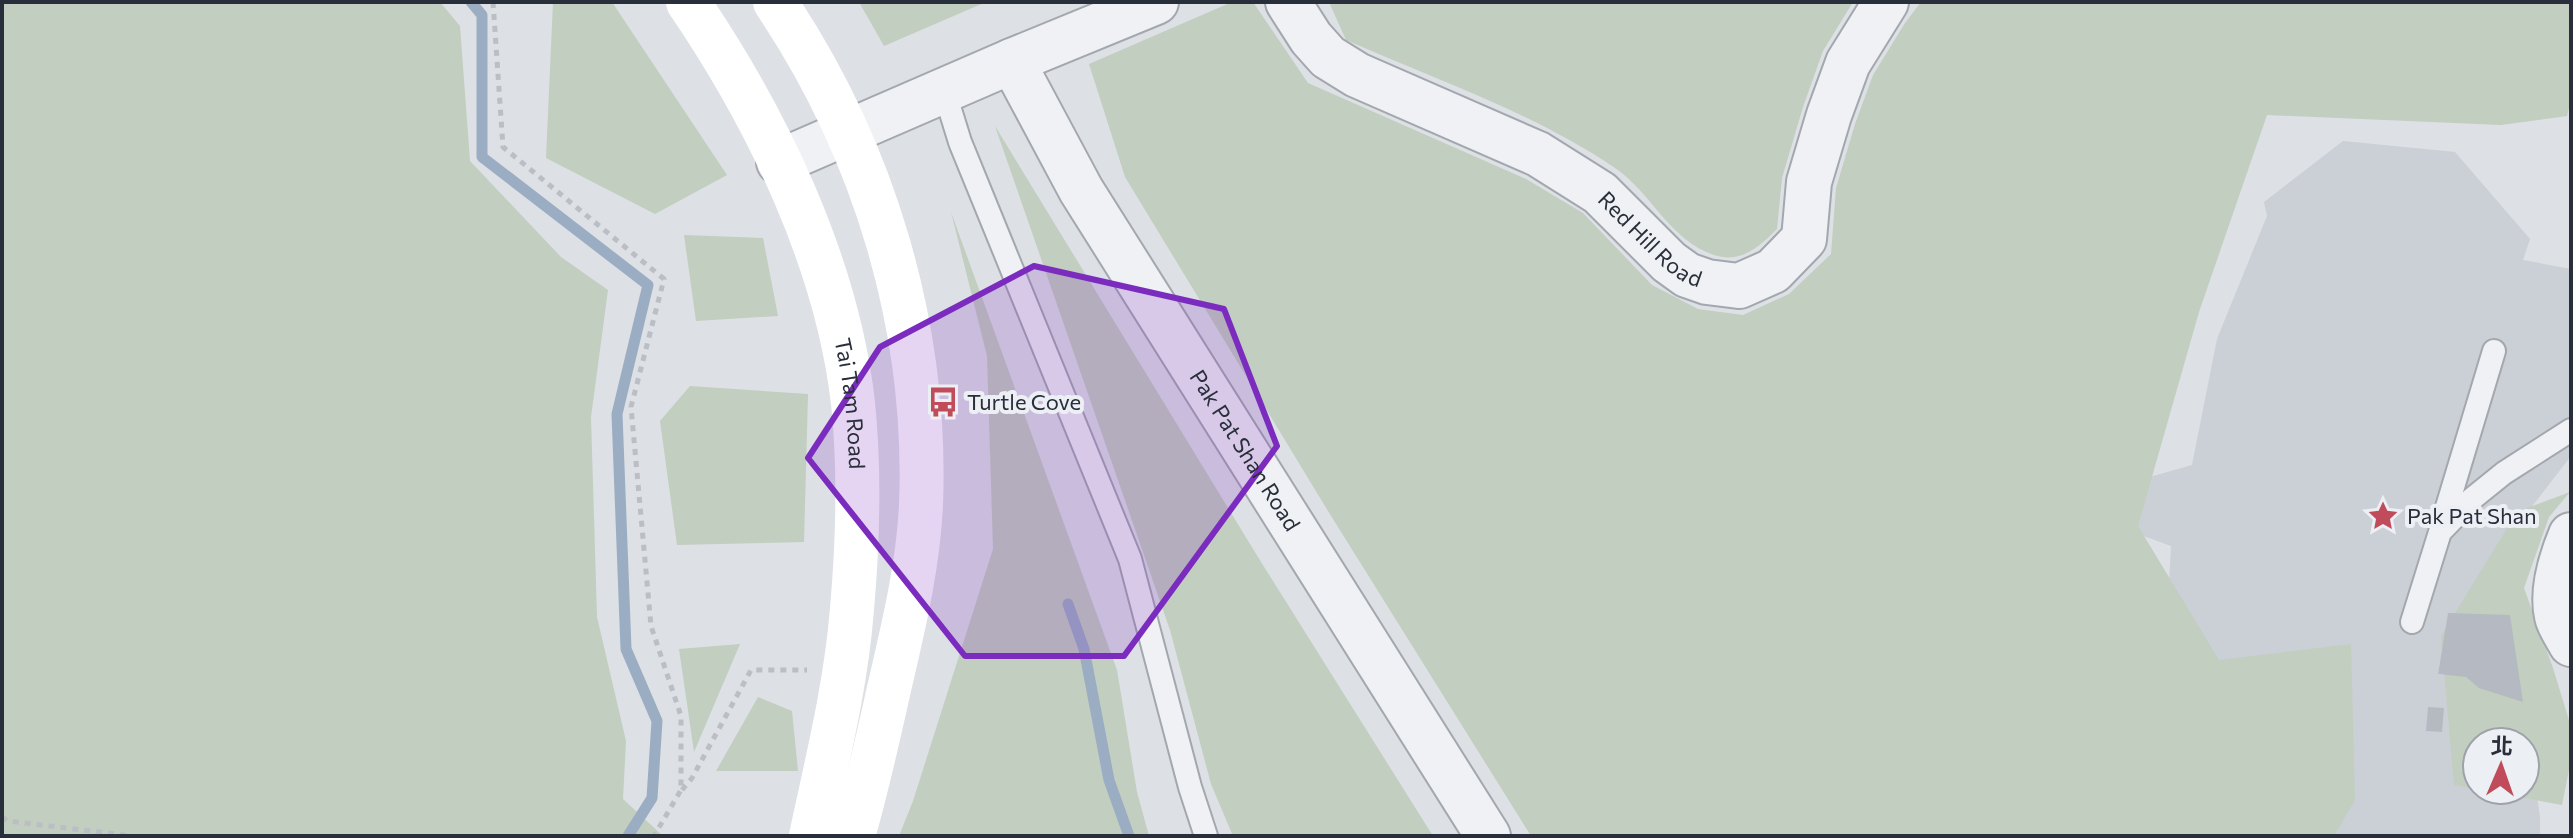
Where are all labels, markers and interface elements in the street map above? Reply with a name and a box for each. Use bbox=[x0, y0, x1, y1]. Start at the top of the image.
street label: Red Hill Road bbox=[1593, 185, 1706, 292]
street label: Tai Tam Road bbox=[829, 335, 871, 470]
street label: Pak Pat Shan Road bbox=[1185, 364, 1306, 536]
bus stop icon: Turtle Cove bbox=[926, 385, 960, 419]
place label: Turtle Cove bbox=[967, 388, 1081, 415]
place icon: Pak Pat Shan bbox=[2366, 499, 2400, 533]
place label: Pak Pat Shan bbox=[2407, 502, 2537, 529]
north arrow bbox=[2461, 726, 2541, 806]
text: 北 bbox=[2490, 732, 2513, 759]

